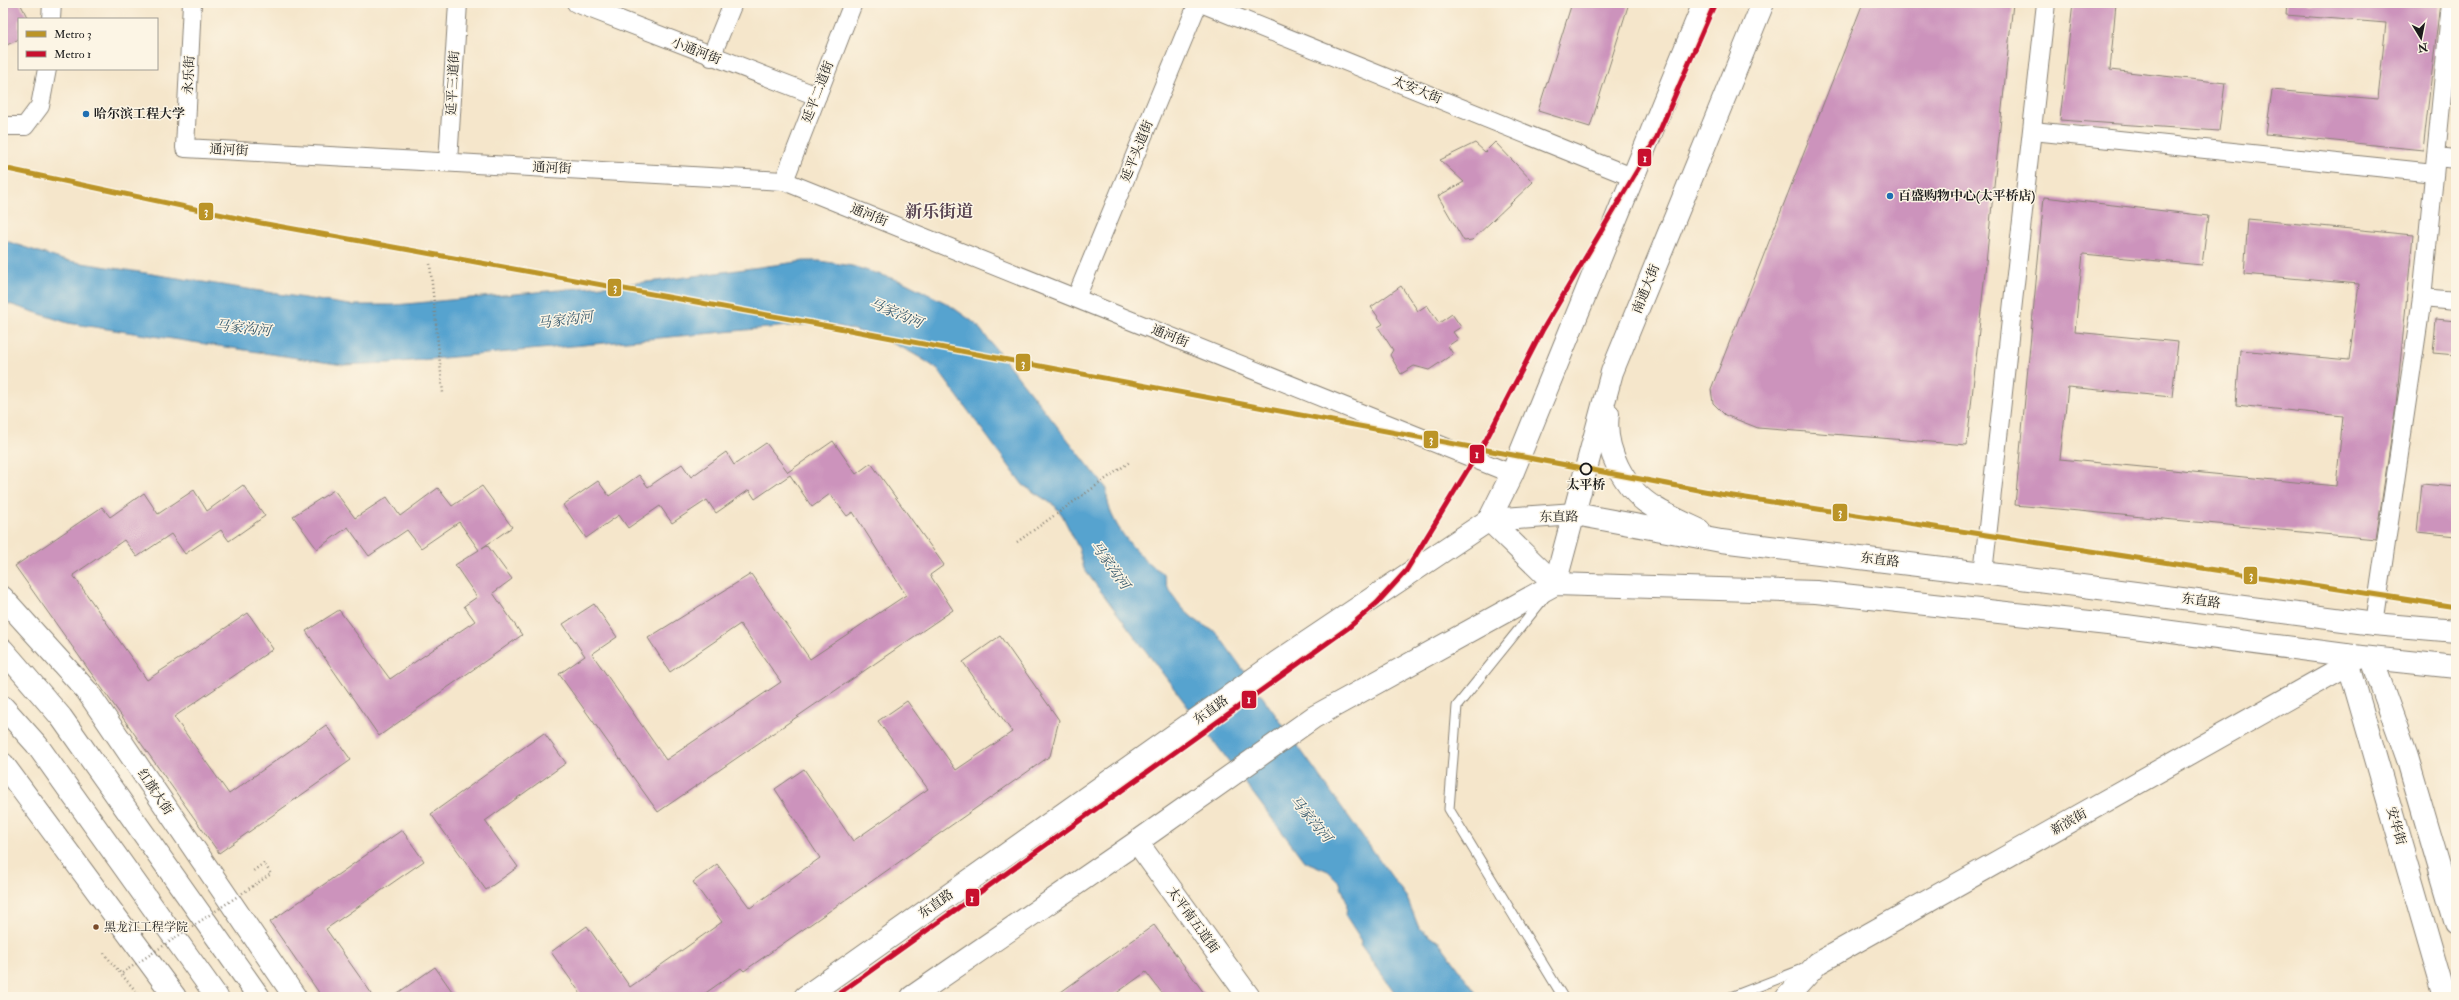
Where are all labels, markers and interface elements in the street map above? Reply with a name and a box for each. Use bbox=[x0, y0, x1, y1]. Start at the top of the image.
legend bbox=[18, 18, 158, 70]
north arrow bbox=[2401, 18, 2441, 58]
text: Metro 3 bbox=[54, 27, 92, 42]
street label: 小通河街 bbox=[669, 34, 723, 68]
text: N bbox=[2416, 40, 2430, 55]
text: Metro 1 bbox=[54, 47, 91, 62]
street label: 延平三道街 bbox=[443, 50, 463, 116]
street label: 永乐街 bbox=[180, 55, 198, 95]
street label: 延平二道街 bbox=[799, 59, 837, 125]
street label: 太安大街 bbox=[1390, 73, 1444, 107]
place label: 哈尔滨工程大学 bbox=[94, 106, 185, 122]
marker: 哈尔滨工程大学 bbox=[81, 109, 91, 119]
street label: 延平头道街 bbox=[1117, 118, 1157, 184]
street label: 通河街 bbox=[209, 141, 249, 159]
line badge: 1 bbox=[1637, 148, 1652, 167]
text: 1 bbox=[1643, 152, 1647, 165]
street label: 通河街 bbox=[532, 159, 572, 177]
place label: 百盛购物中心(太平桥店) bbox=[1898, 188, 2035, 204]
marker: 百盛购物中心(太平桥店) bbox=[1885, 191, 1895, 201]
street label: 通河街 bbox=[848, 200, 890, 230]
district label: 新乐街道 bbox=[905, 201, 973, 222]
line badge: 3 bbox=[198, 202, 214, 221]
text: 3 bbox=[204, 205, 208, 218]
street label: 南通大街 bbox=[1629, 262, 1663, 316]
line badge: 3 bbox=[607, 278, 622, 297]
text: 3 bbox=[613, 281, 617, 294]
water label: 马家沟河 bbox=[867, 294, 928, 333]
water label: 马家沟河 bbox=[536, 308, 597, 332]
water label: 马家沟河 bbox=[214, 317, 275, 340]
street label: 通河街 bbox=[1149, 321, 1191, 351]
line badge: 3 bbox=[1015, 353, 1031, 372]
text: 3 bbox=[1021, 357, 1025, 370]
line badge: 3 bbox=[1423, 430, 1439, 449]
text: 3 bbox=[1429, 433, 1433, 446]
line badge: 1 bbox=[1469, 444, 1485, 464]
text: 1 bbox=[1475, 448, 1479, 461]
marker: 太平桥 bbox=[1579, 462, 1593, 476]
place label: 太平桥 bbox=[1566, 477, 1606, 493]
line badge: 3 bbox=[1832, 503, 1848, 522]
text: 3 bbox=[1838, 506, 1842, 519]
street label: 东直路 bbox=[1539, 509, 1579, 525]
water label: 马家沟河 bbox=[1087, 537, 1135, 595]
street label: 东直路 bbox=[1860, 550, 1900, 570]
line badge: 3 bbox=[2243, 566, 2258, 585]
text: 3 bbox=[2249, 569, 2253, 582]
street label: 东直路 bbox=[2181, 590, 2221, 612]
line badge: 1 bbox=[1241, 690, 1257, 709]
street label: 东直路 bbox=[1191, 692, 1231, 728]
text: 1 bbox=[1247, 693, 1251, 706]
street label: 红旗大街 bbox=[134, 766, 176, 818]
water label: 马家沟河 bbox=[1286, 792, 1337, 848]
street label: 安华街 bbox=[2383, 805, 2409, 847]
street label: 新滨街 bbox=[2048, 806, 2090, 838]
street label: 太平南五道街 bbox=[1164, 884, 1222, 956]
street label: 东直路 bbox=[915, 886, 957, 922]
line badge: 1 bbox=[965, 888, 980, 907]
text: 1 bbox=[970, 892, 974, 905]
place label: 黑龙江工程学院 bbox=[104, 920, 188, 935]
marker: 黑龙江工程学院 bbox=[91, 922, 101, 932]

